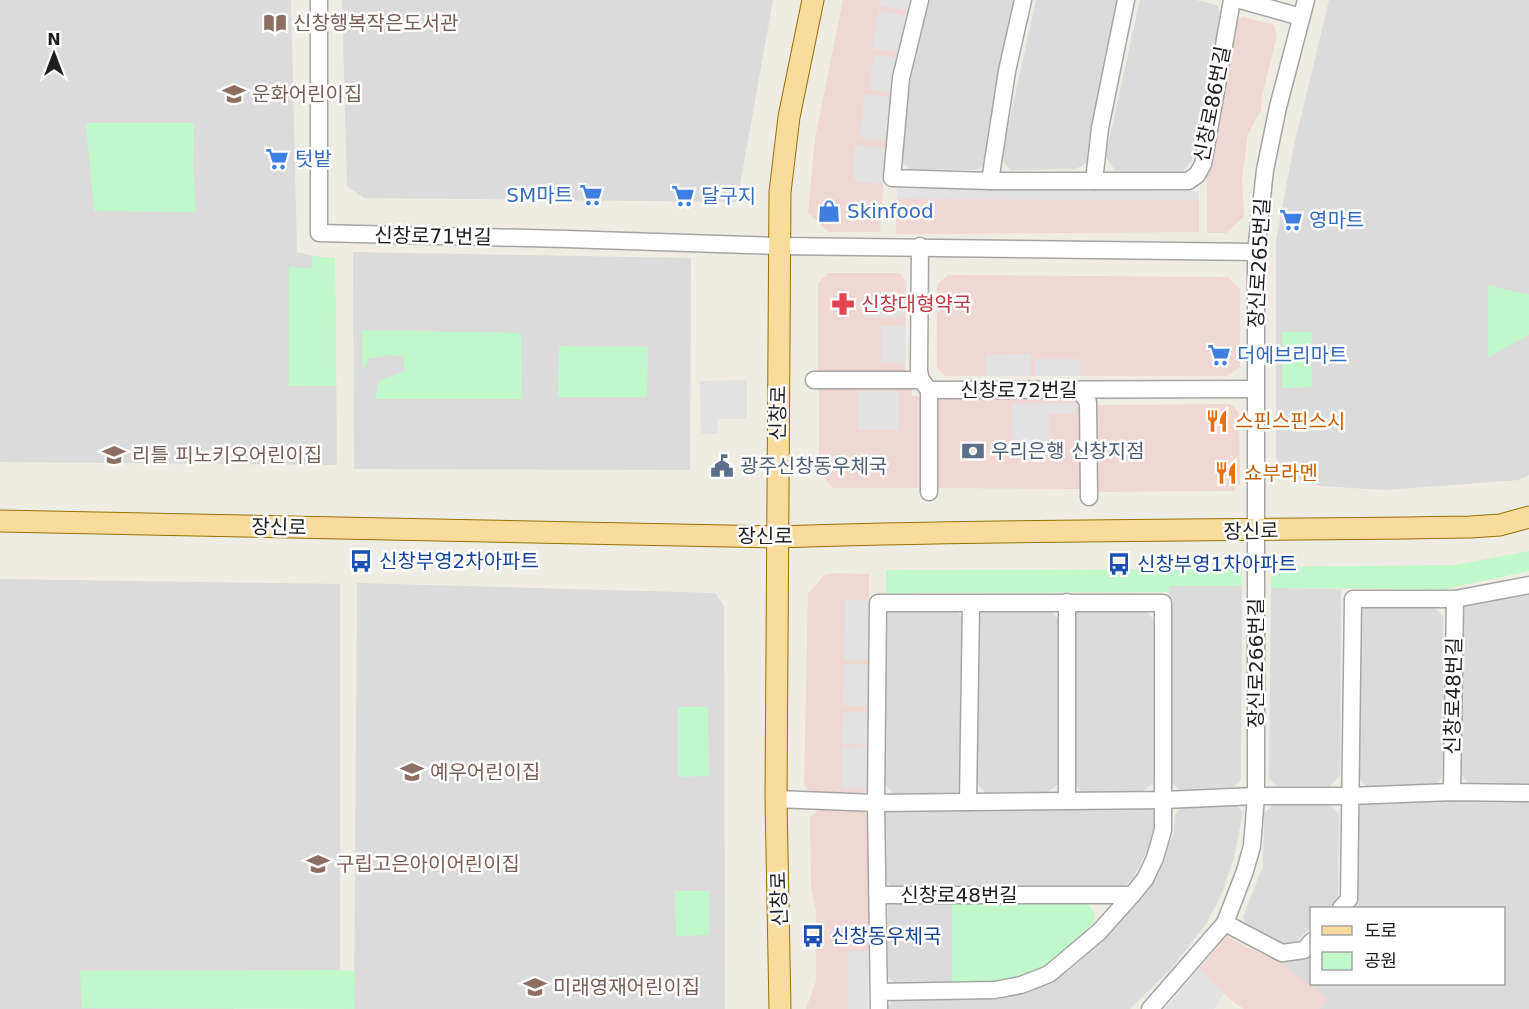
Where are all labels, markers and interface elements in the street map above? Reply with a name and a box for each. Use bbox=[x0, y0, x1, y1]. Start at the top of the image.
library icon: 신창행복작은도서관 bbox=[262, 10, 288, 36]
place label: 신창행복작은도서관 bbox=[293, 11, 459, 35]
north arrow bbox=[24, 24, 84, 84]
text: N bbox=[47, 30, 61, 49]
street label: 신창로86번길 bbox=[1189, 44, 1235, 164]
school or university icon: 운화어린이집 bbox=[221, 81, 247, 107]
place label: 운화어린이집 bbox=[252, 82, 362, 106]
supermarket icon: 텃밭 bbox=[264, 146, 290, 172]
place label: 텃밭 bbox=[295, 147, 332, 171]
supermarket icon: SM마트 bbox=[578, 182, 604, 208]
place label: SM마트 bbox=[506, 183, 573, 207]
supermarket icon: 달구지 bbox=[670, 183, 696, 209]
place label: 달구지 bbox=[701, 184, 756, 208]
street label: 장신로265번길 bbox=[1244, 197, 1274, 329]
shop icon: Skinfood bbox=[816, 198, 842, 224]
place label: Skinfood bbox=[847, 199, 934, 223]
supermarket icon: 영마트 bbox=[1278, 207, 1304, 233]
place label: 영마트 bbox=[1309, 208, 1364, 232]
street label: 신창로71번길 bbox=[374, 223, 492, 249]
pharmacy icon: 신창대형약국 bbox=[830, 291, 856, 317]
place label: 신창대형약국 bbox=[861, 292, 971, 316]
supermarket icon: 더에브리마트 bbox=[1206, 342, 1232, 368]
place label: 더에브리마트 bbox=[1237, 343, 1347, 367]
street label: 신창로72번길 bbox=[960, 378, 1078, 402]
street label: 신창로 bbox=[766, 385, 790, 441]
restaurant icon: 스핀스핀스시 bbox=[1204, 408, 1230, 434]
place label: 스핀스핀스시 bbox=[1235, 409, 1345, 433]
bank icon: 우리은행 신창지점 bbox=[960, 438, 986, 464]
place label: 우리은행 신창지점 bbox=[991, 439, 1145, 463]
school or university icon: 리틀 피노키오어린이집 bbox=[101, 442, 127, 468]
place label: 리틀 피노키오어린이집 bbox=[132, 443, 322, 467]
public building icon: 광주신창동우체국 bbox=[709, 453, 735, 479]
place label: 광주신창동우체국 bbox=[740, 454, 887, 478]
restaurant icon: 쇼부라멘 bbox=[1213, 460, 1239, 486]
place label: 쇼부라멘 bbox=[1244, 461, 1318, 485]
street label: 장신로 bbox=[251, 515, 307, 539]
street label: 장신로 bbox=[1223, 519, 1279, 543]
street label: 장신로 bbox=[737, 524, 793, 548]
bus stop icon: 신창부영2차아파트 bbox=[348, 548, 374, 574]
place label: 신창부영2차아파트 bbox=[379, 549, 539, 573]
bus stop icon: 신창부영1차아파트 bbox=[1106, 551, 1132, 577]
place label: 신창부영1차아파트 bbox=[1137, 552, 1297, 576]
street label: 장신로266번길 bbox=[1244, 598, 1268, 728]
street label: 신창로48번길 bbox=[1440, 637, 1466, 755]
school or university icon: 예우어린이집 bbox=[399, 759, 425, 785]
place label: 예우어린이집 bbox=[430, 760, 540, 784]
school or university icon: 구립고은아이어린이집 bbox=[305, 851, 331, 877]
place label: 구립고은아이어린이집 bbox=[336, 852, 520, 876]
street label: 신창로 bbox=[766, 871, 792, 927]
street label: 신창로48번길 bbox=[900, 883, 1018, 907]
legend bbox=[1310, 907, 1505, 985]
text: 도로 bbox=[1364, 920, 1397, 941]
bus stop icon: 신창동우체국 bbox=[800, 923, 826, 949]
place label: 신창동우체국 bbox=[831, 924, 941, 948]
text: 공원 bbox=[1364, 950, 1397, 971]
school or university icon: 미래영재어린이집 bbox=[522, 974, 548, 1000]
place label: 미래영재어린이집 bbox=[553, 975, 700, 999]

